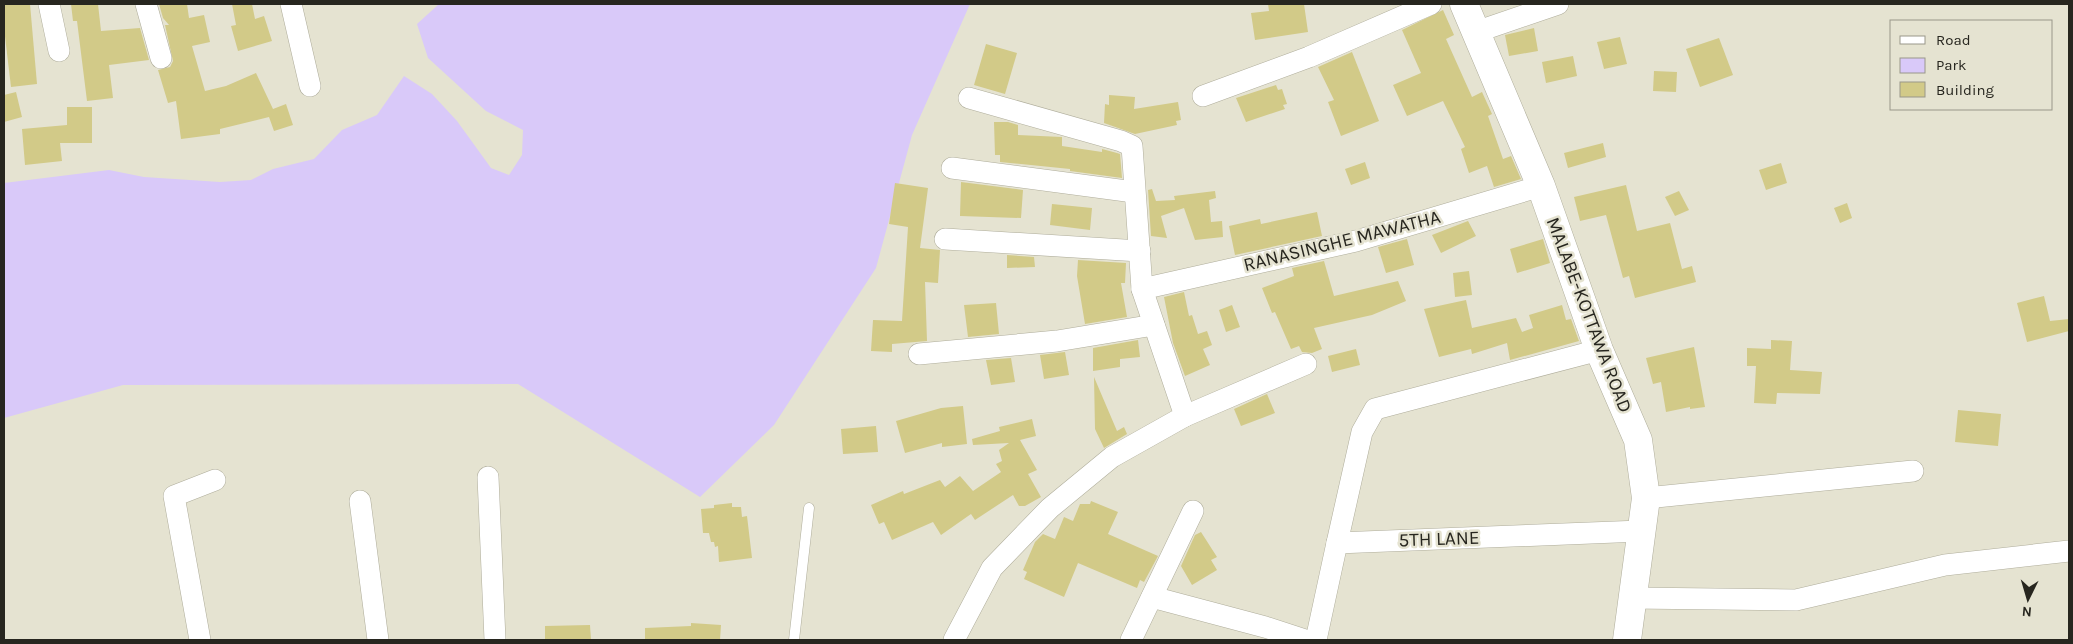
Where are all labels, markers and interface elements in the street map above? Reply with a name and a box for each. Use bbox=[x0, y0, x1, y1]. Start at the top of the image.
legend bbox=[1890, 20, 2053, 110]
text: Road bbox=[1936, 31, 1971, 49]
text: Park bbox=[1936, 56, 1966, 74]
text: Building bbox=[1936, 81, 1994, 99]
street label: RANASINGHE MAWATHA bbox=[1241, 206, 1443, 276]
street label: MALABE-KOTTAWA ROAD bbox=[1542, 214, 1636, 416]
street label: 5TH LANE bbox=[1398, 527, 1480, 551]
north arrow bbox=[2003, 574, 2053, 624]
text: N bbox=[2021, 603, 2033, 620]

